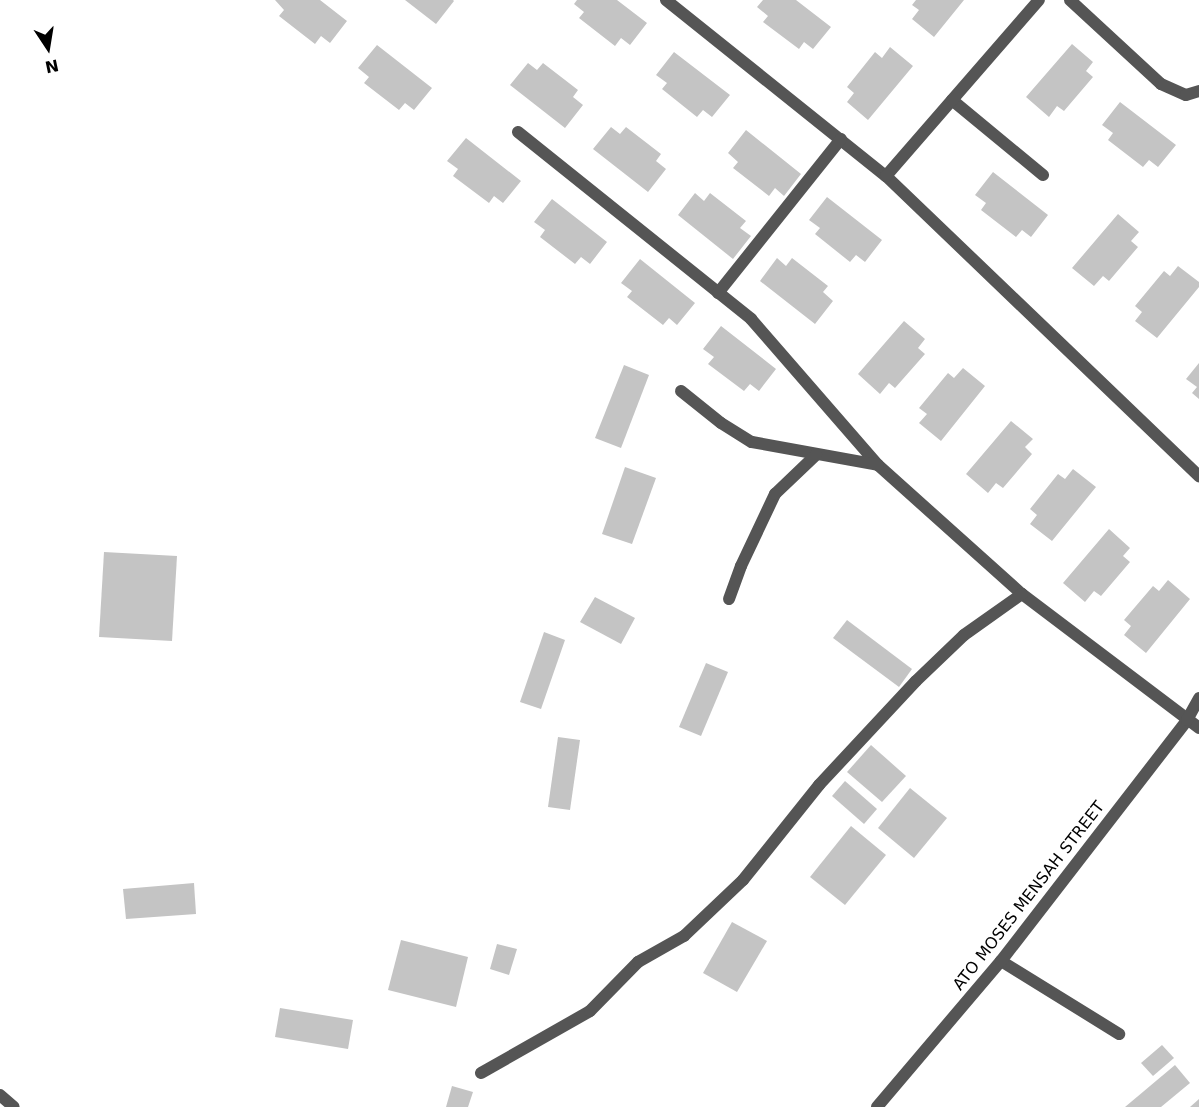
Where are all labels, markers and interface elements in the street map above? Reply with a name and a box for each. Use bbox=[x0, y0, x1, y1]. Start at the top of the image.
north arrow bbox=[18, 18, 78, 78]
text: N bbox=[43, 55, 60, 77]
street label: ATO MOSES MENSAH STREET bbox=[949, 798, 1109, 994]

